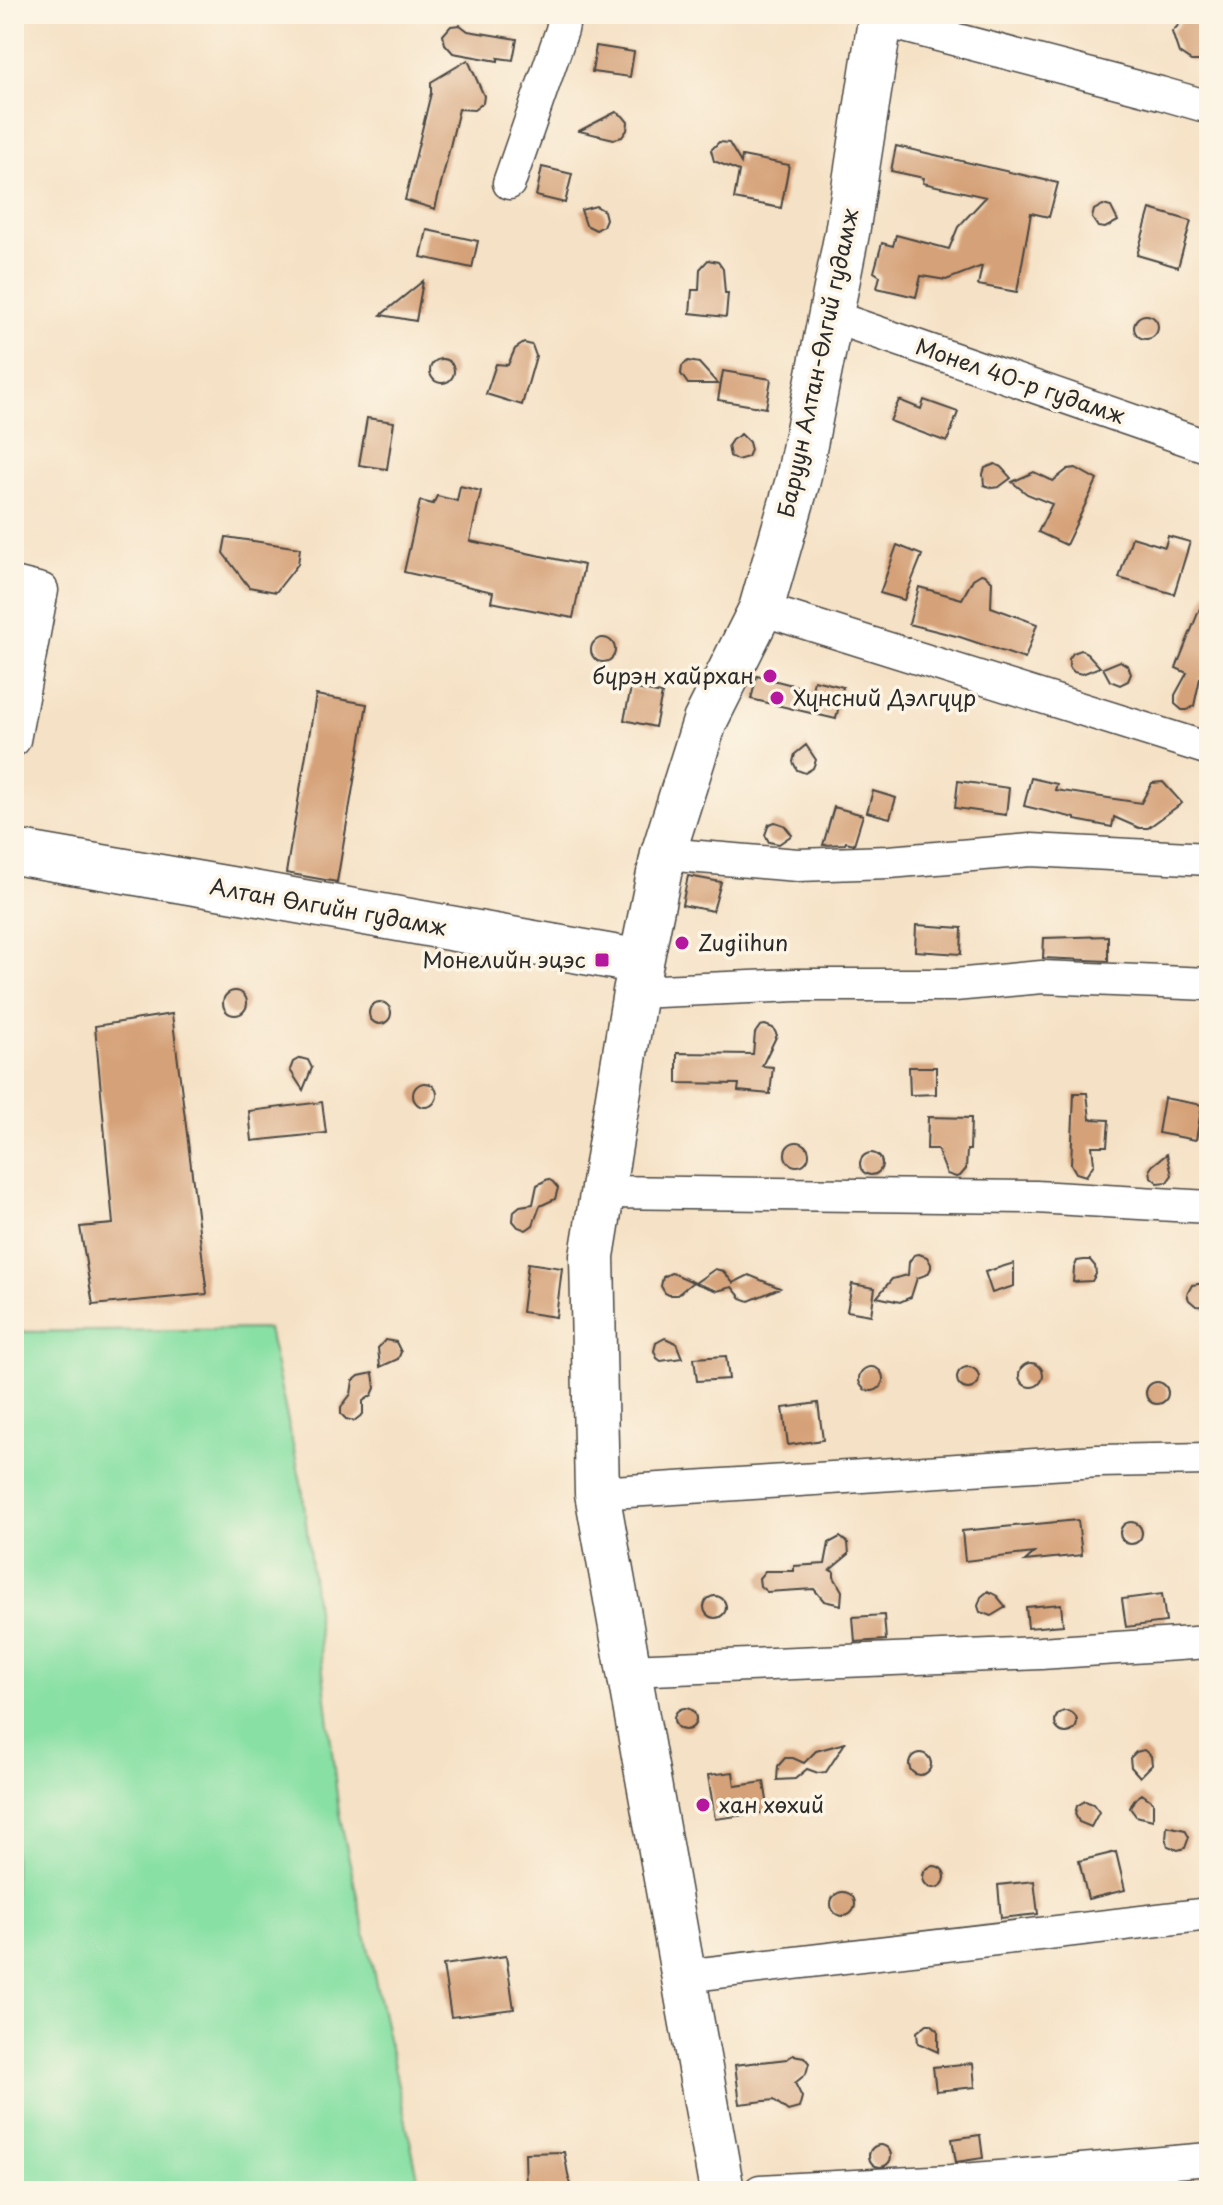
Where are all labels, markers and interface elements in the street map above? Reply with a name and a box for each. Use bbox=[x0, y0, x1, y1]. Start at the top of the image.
street label: Баруун Алтан-Өлгий гудамж bbox=[768, 205, 865, 520]
street label: Монел 40-р гудамж bbox=[912, 328, 1129, 431]
place label: бүрэн хайрхан bbox=[592, 658, 754, 691]
marker: бүрэн хайрхан bbox=[761, 667, 779, 685]
place label: Хүнсний Дэлгүүр bbox=[793, 680, 976, 713]
marker: Хүнсний Дэлгүүр bbox=[768, 689, 786, 707]
street label: Алтан Өлгийн гудамж bbox=[208, 868, 449, 943]
place label: Zugiihun bbox=[698, 925, 788, 958]
marker: Zugiihun bbox=[673, 934, 691, 952]
place label: Монелийн эцэс bbox=[423, 942, 586, 975]
marker: Монелийн эцэс bbox=[593, 951, 611, 969]
place label: хан хөхий bbox=[719, 1787, 824, 1820]
marker: хан хөхий bbox=[694, 1796, 712, 1814]

